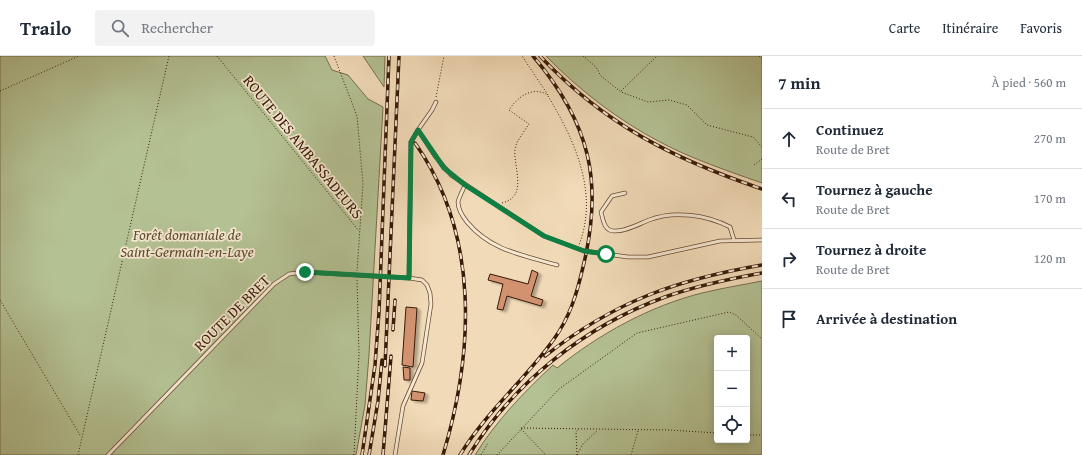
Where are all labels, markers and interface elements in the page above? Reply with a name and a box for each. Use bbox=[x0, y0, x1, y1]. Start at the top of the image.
search box bbox=[95, 10, 375, 46]
text: Trailo bbox=[20, 14, 71, 42]
icon: search bbox=[109, 17, 131, 39]
text: Rechercher bbox=[141, 17, 213, 38]
text: Carte bbox=[889, 18, 920, 38]
text: Itinéraire bbox=[942, 18, 998, 38]
text: Favoris bbox=[1020, 18, 1062, 38]
street label: ROUTE DES AMBASSADEURS bbox=[239, 70, 368, 223]
text: 7 min bbox=[778, 70, 820, 95]
text: À pied · 560 m bbox=[991, 73, 1066, 92]
text: Continuez bbox=[816, 119, 884, 140]
icon: ahead bbox=[778, 128, 800, 150]
text: 270 m bbox=[1034, 129, 1066, 148]
text: Route de Bret bbox=[816, 140, 890, 159]
text: Tournez à gauche bbox=[816, 179, 933, 200]
icon: left bbox=[778, 188, 800, 210]
text: 170 m bbox=[1034, 189, 1066, 208]
text: Route de Bret bbox=[816, 200, 890, 219]
park label: Forêt domaniale de Saint-Germain-en-Laye bbox=[120, 224, 254, 262]
text: Tournez à droite bbox=[816, 239, 926, 260]
route start bbox=[597, 245, 615, 263]
icon: right bbox=[778, 248, 800, 270]
text: 120 m bbox=[1034, 249, 1066, 268]
text: Route de Bret bbox=[816, 260, 890, 279]
route end bbox=[296, 263, 314, 281]
street label: ROUTE DE BRET bbox=[189, 269, 275, 355]
icon: arrive bbox=[778, 308, 800, 330]
text: Arrivée à destination bbox=[816, 308, 957, 329]
map controls bbox=[714, 335, 750, 443]
button: + bbox=[714, 335, 750, 371]
button: − bbox=[714, 371, 750, 407]
button: locate bbox=[714, 407, 750, 443]

